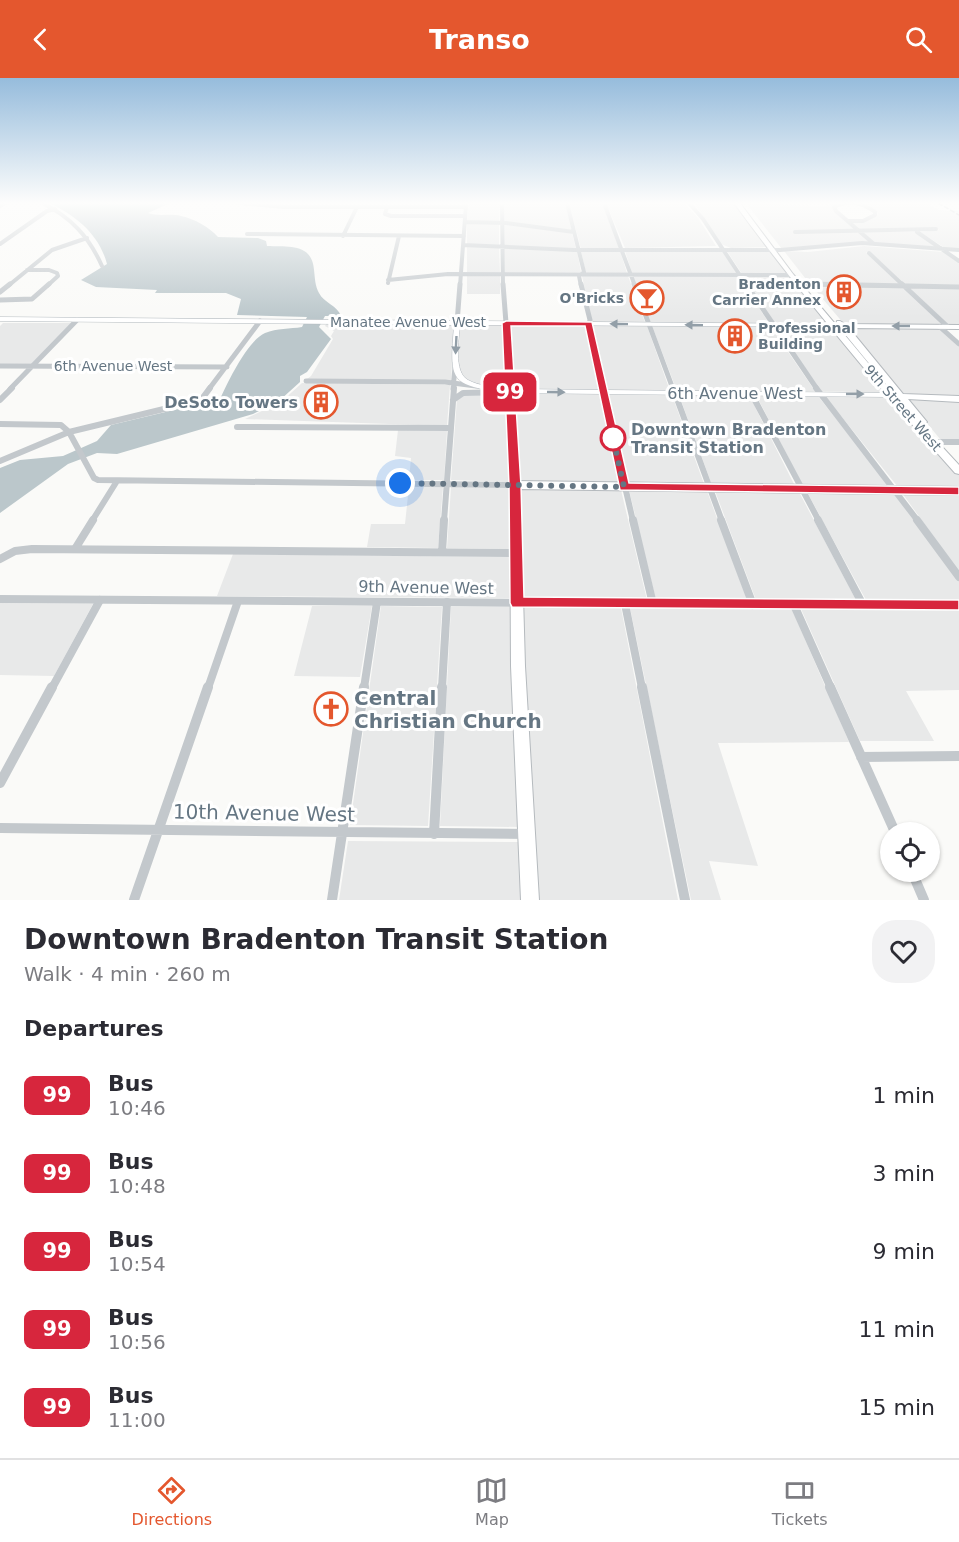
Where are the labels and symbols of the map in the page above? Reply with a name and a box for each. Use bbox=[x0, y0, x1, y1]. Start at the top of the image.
building icon: Bradenton Carrier Annex bbox=[826, 274, 862, 310]
place label: Bradenton Carrier Annex bbox=[712, 276, 821, 308]
bar icon: O'Bricks bbox=[629, 280, 665, 316]
place label: O'Bricks bbox=[559, 290, 624, 306]
street label: Manatee Avenue West bbox=[330, 314, 487, 330]
building icon: Professional Building bbox=[717, 318, 753, 354]
one-way arrow bbox=[610, 319, 629, 329]
one-way arrow bbox=[684, 320, 703, 329]
place label: Professional Building bbox=[758, 320, 856, 352]
one-way arrow bbox=[891, 321, 910, 331]
one-way arrow bbox=[451, 336, 460, 355]
street label: 6th Avenue West bbox=[54, 358, 173, 374]
street label: 9th Street West bbox=[861, 362, 945, 455]
line badge: 99 bbox=[483, 372, 537, 412]
building icon: DeSoto Towers bbox=[303, 384, 339, 420]
street label: 6th Avenue West bbox=[667, 384, 803, 403]
one-way arrow bbox=[547, 387, 566, 397]
one-way arrow bbox=[845, 389, 864, 399]
place label: DeSoto Towers bbox=[164, 393, 298, 412]
place label: Downtown Bradenton Transit Station bbox=[631, 420, 826, 457]
marker: Downtown Bradenton Transit Station bbox=[600, 425, 626, 451]
your location bbox=[385, 468, 415, 498]
street label: 9th Avenue West bbox=[358, 577, 494, 598]
place label: Central Christian Church bbox=[354, 686, 542, 733]
church icon: Central Christian Church bbox=[313, 691, 349, 727]
street label: 10th Avenue West bbox=[173, 799, 355, 827]

